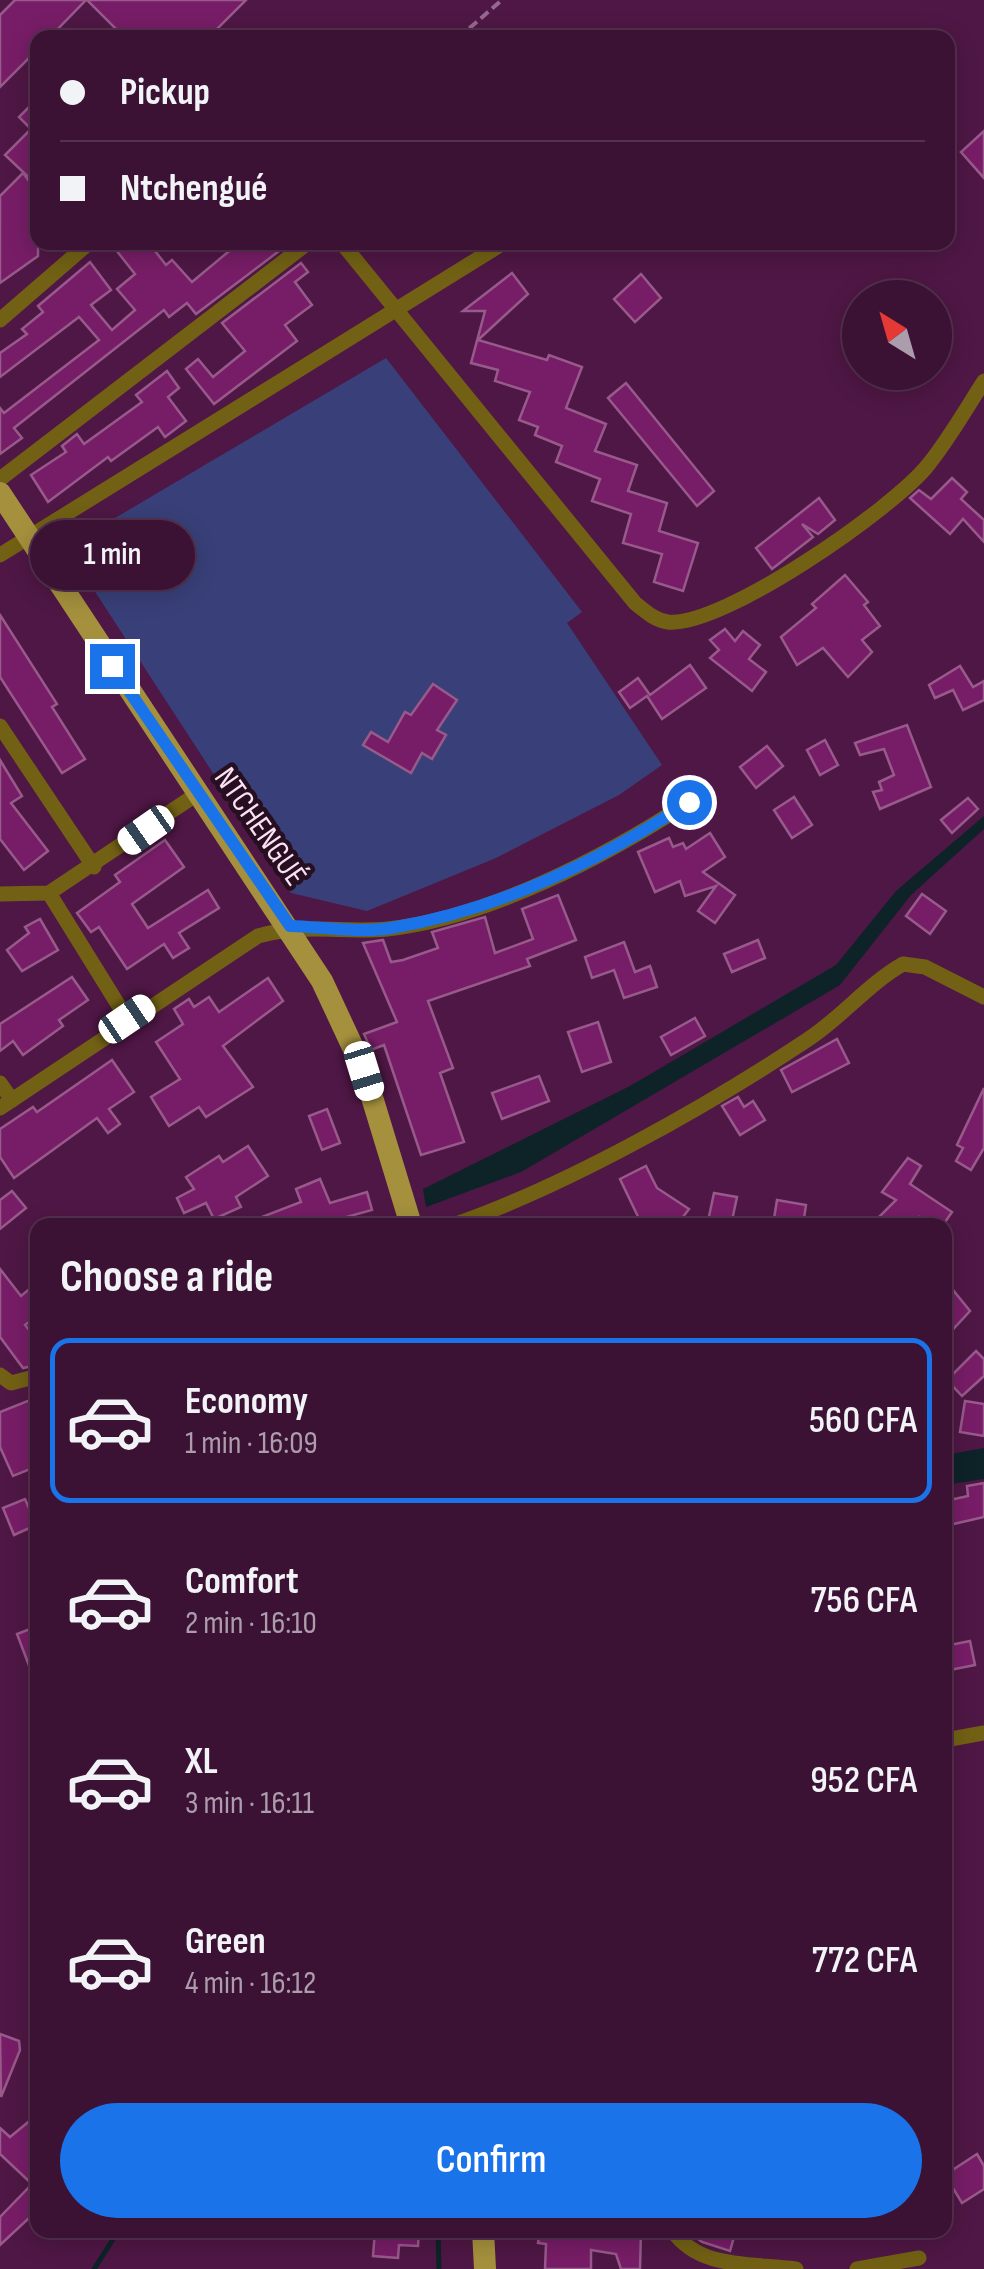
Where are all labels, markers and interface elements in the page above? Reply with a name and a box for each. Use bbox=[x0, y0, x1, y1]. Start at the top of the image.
text: Pickup bbox=[120, 70, 210, 115]
text: Ntchengué bbox=[120, 166, 268, 211]
north arrow bbox=[842, 280, 952, 390]
map controls bbox=[842, 280, 952, 390]
callout: 1 min bbox=[29, 521, 194, 591]
text: 1 min bbox=[83, 535, 142, 574]
route end bbox=[90, 644, 135, 689]
street label: NTCHENGUÉ bbox=[205, 760, 315, 894]
route start bbox=[667, 780, 712, 825]
car bbox=[113, 801, 179, 859]
car bbox=[94, 990, 160, 1048]
car bbox=[341, 1038, 387, 1104]
text: Choose a ride bbox=[60, 1250, 273, 1305]
icon: car bbox=[65, 1376, 155, 1466]
text: Economy bbox=[185, 1379, 308, 1424]
text: 560 CFA bbox=[809, 1398, 917, 1443]
text: 1 min · 16:09 bbox=[185, 1424, 318, 1463]
icon: car bbox=[65, 1556, 155, 1646]
text: Comfort bbox=[185, 1559, 299, 1604]
text: 756 CFA bbox=[811, 1578, 917, 1623]
text: 2 min · 16:10 bbox=[185, 1604, 317, 1643]
icon: car bbox=[65, 1736, 155, 1826]
text: XL bbox=[185, 1739, 218, 1784]
text: 952 CFA bbox=[810, 1758, 917, 1803]
text: 3 min · 16:11 bbox=[185, 1784, 314, 1823]
icon: car bbox=[65, 1916, 155, 2006]
text: Green bbox=[185, 1919, 266, 1964]
text: 772 CFA bbox=[812, 1938, 917, 1983]
text: 4 min · 16:12 bbox=[185, 1964, 316, 2003]
button: Confirm bbox=[60, 2103, 922, 2218]

